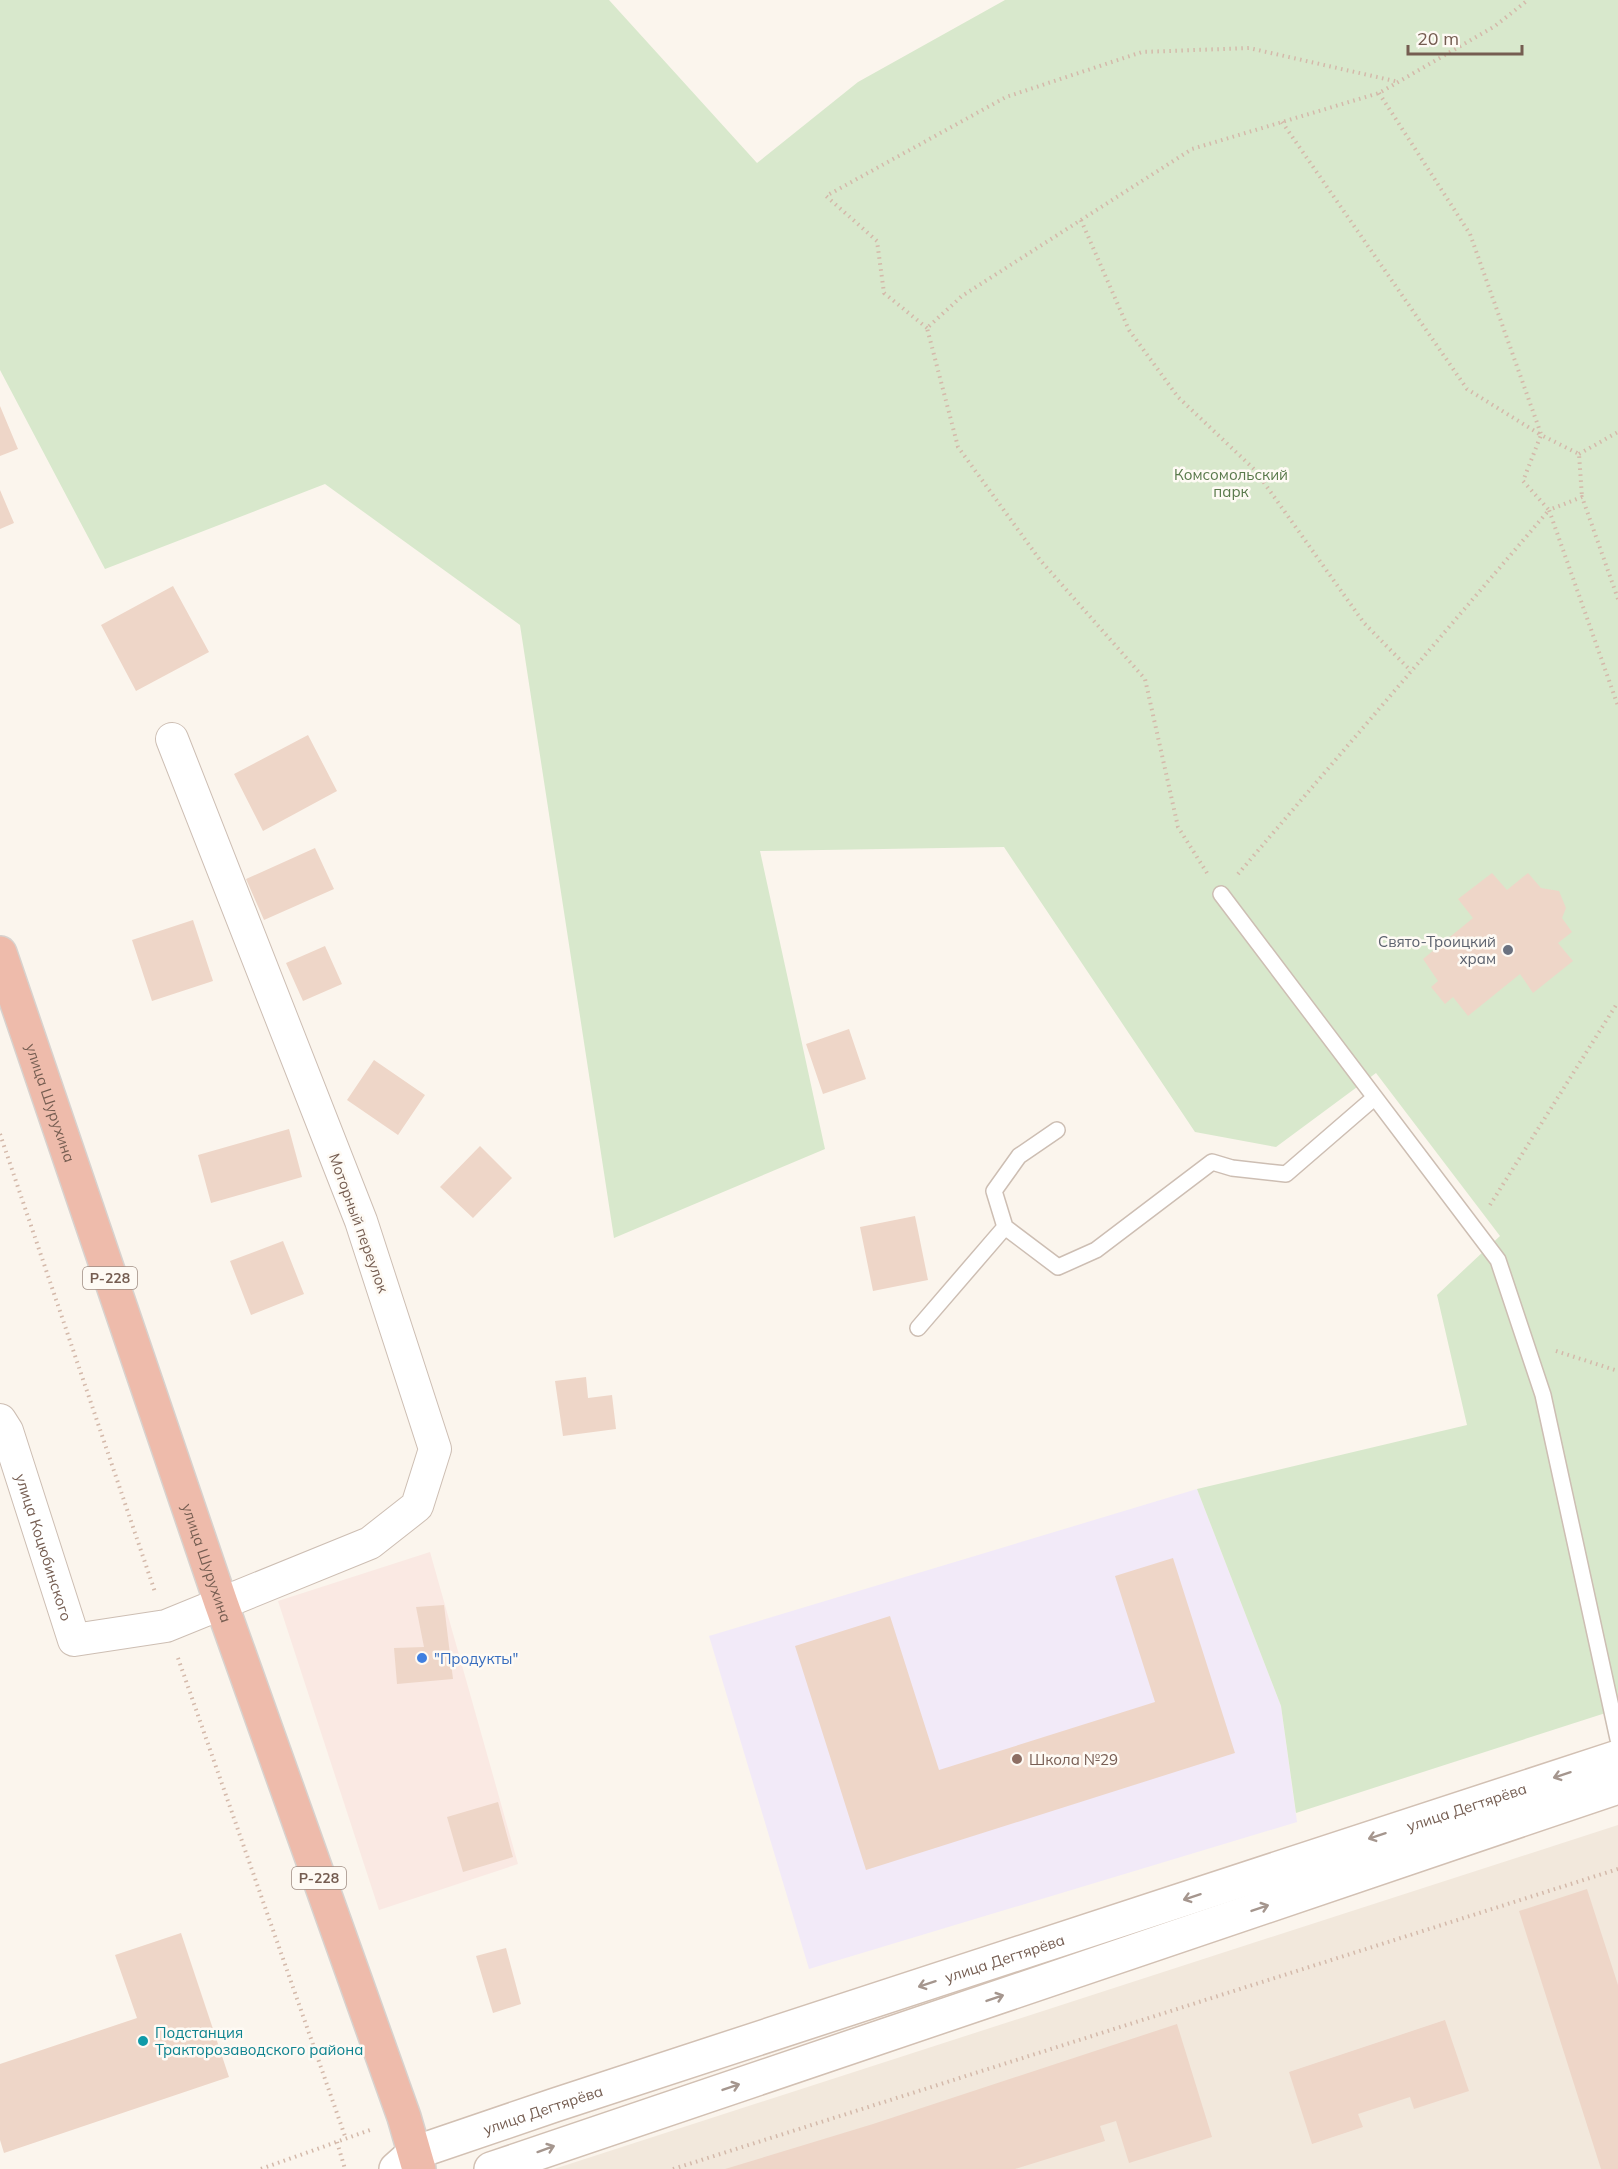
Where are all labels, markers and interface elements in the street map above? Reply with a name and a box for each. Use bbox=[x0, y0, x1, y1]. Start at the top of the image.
scale bar bbox=[1408, 18, 1522, 56]
text: 20 m bbox=[1417, 27, 1459, 50]
park label: Комсомольский парк bbox=[1174, 465, 1288, 501]
place label: Свято-Троицкий храм bbox=[1378, 932, 1496, 968]
marker: Свято-Троицкий храм bbox=[1501, 943, 1515, 957]
street label: улица Шурухина bbox=[22, 1041, 80, 1165]
street label: Моторный переулок bbox=[325, 1151, 393, 1296]
road number: Р-228 bbox=[83, 1267, 137, 1289]
street label: улица Коцюбинского bbox=[12, 1471, 77, 1623]
street label: улица Шурухина bbox=[178, 1501, 237, 1625]
place label: "Продукты" bbox=[434, 1649, 518, 1668]
marker: "Продукты" bbox=[415, 1651, 429, 1665]
place label: Школа №29 bbox=[1029, 1750, 1118, 1769]
marker: Школа №29 bbox=[1010, 1752, 1024, 1766]
one-way arrow bbox=[1553, 1771, 1572, 1782]
street label: улица Дегтярёва bbox=[1404, 1778, 1529, 1835]
one-way arrow bbox=[1368, 1831, 1387, 1842]
road number: Р-228 bbox=[292, 1867, 346, 1889]
one-way arrow bbox=[1183, 1892, 1202, 1903]
one-way arrow bbox=[1250, 1902, 1269, 1913]
street label: улица Дегтярёва bbox=[942, 1929, 1067, 1986]
one-way arrow bbox=[918, 1979, 937, 1990]
one-way arrow bbox=[985, 1991, 1004, 2002]
place label: Подстанция Тракторозаводского района bbox=[155, 2023, 363, 2059]
marker: Подстанция Тракторозаводского района bbox=[136, 2034, 150, 2048]
one-way arrow bbox=[721, 2080, 740, 2091]
street label: улица Дегтярёва bbox=[480, 2081, 605, 2138]
one-way arrow bbox=[536, 2143, 555, 2154]

